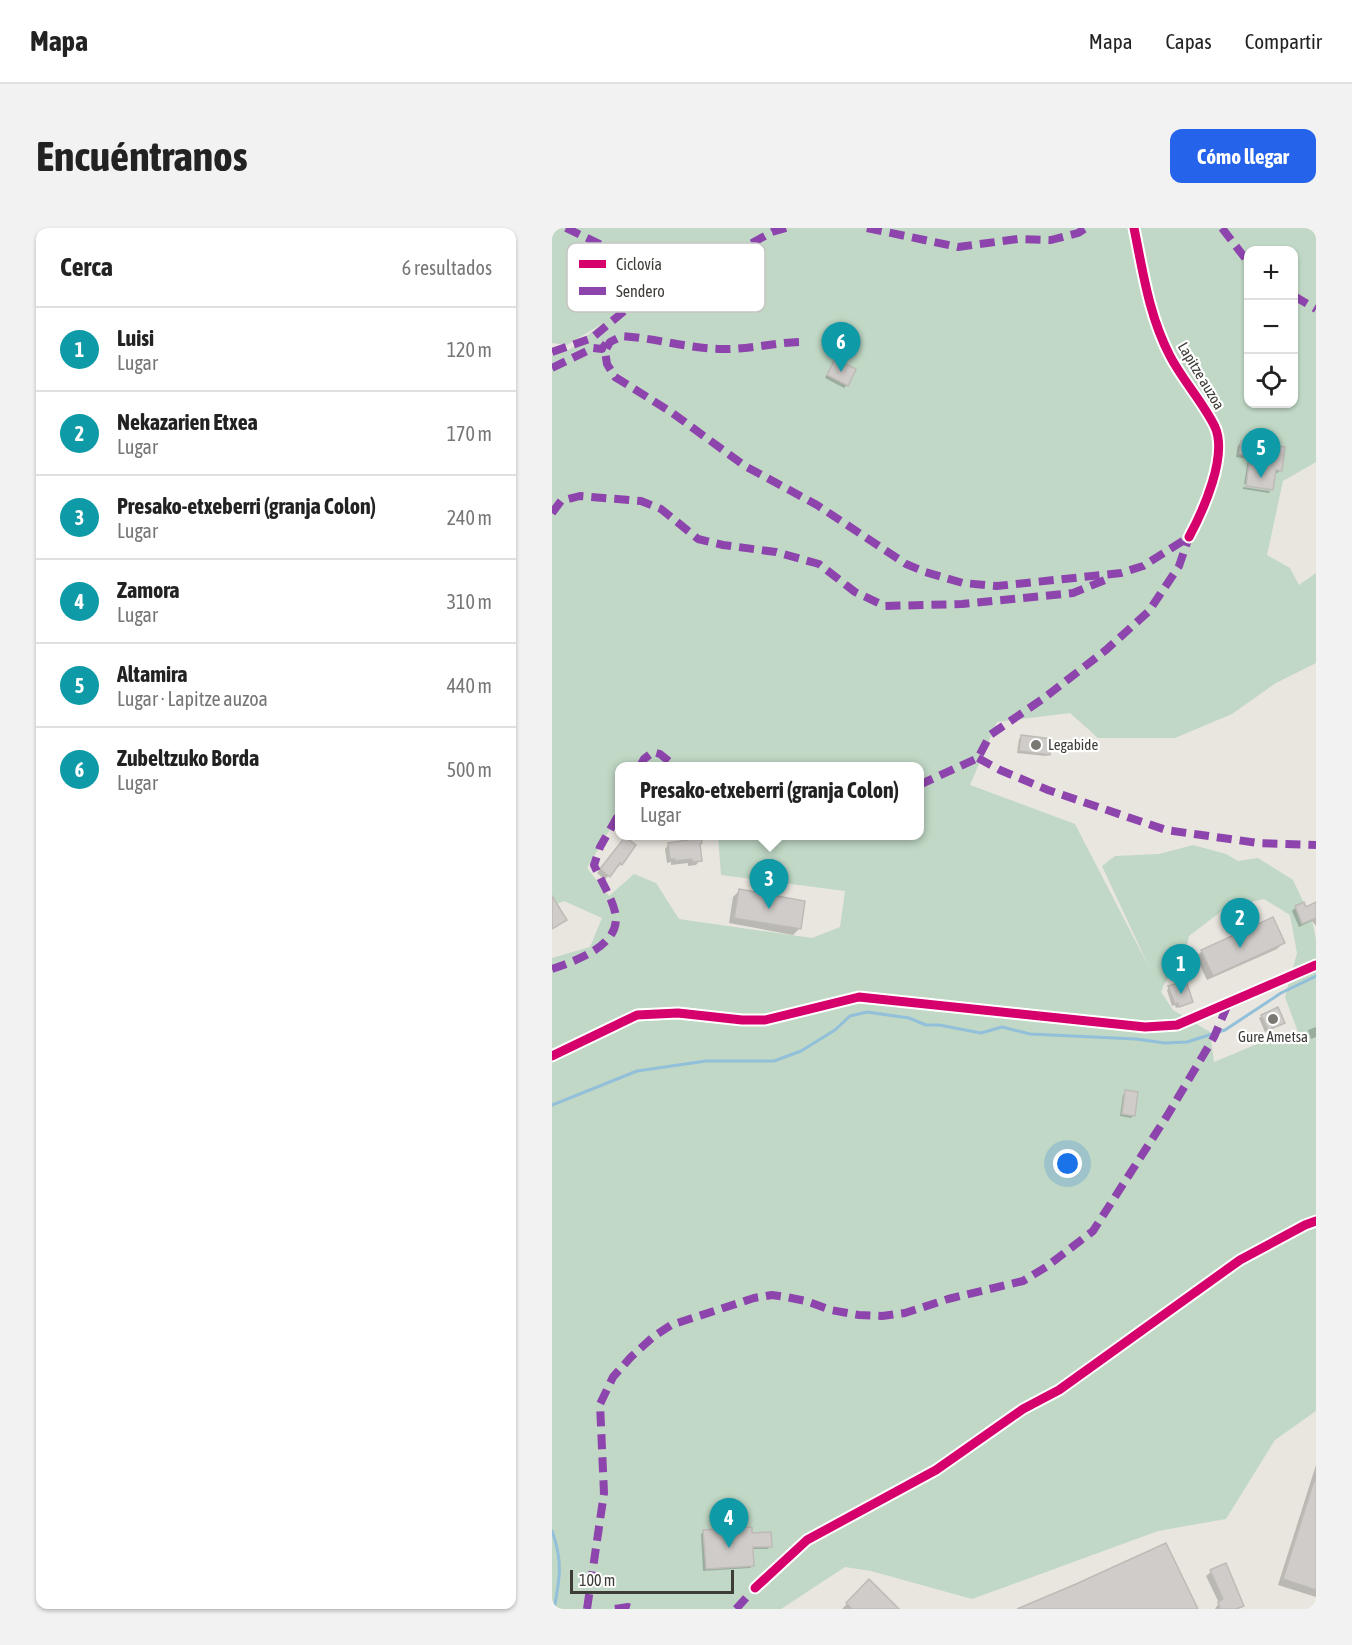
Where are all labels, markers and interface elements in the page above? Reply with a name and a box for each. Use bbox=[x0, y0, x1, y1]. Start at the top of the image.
text: Mapa bbox=[30, 25, 88, 57]
text: Mapa bbox=[1089, 29, 1132, 53]
text: Capas bbox=[1165, 29, 1212, 53]
text: Compartir bbox=[1245, 29, 1322, 53]
button: Cómo llegar bbox=[1170, 129, 1316, 183]
text: Encuéntranos bbox=[36, 132, 248, 180]
legend bbox=[567, 243, 765, 312]
map controls bbox=[1244, 246, 1298, 408]
button: + bbox=[1244, 246, 1298, 300]
text: Cerca bbox=[60, 252, 113, 282]
text: Ciclovía bbox=[616, 255, 662, 273]
text: 6 resultados bbox=[402, 256, 492, 279]
text: Sendero bbox=[616, 282, 665, 300]
button: − bbox=[1244, 300, 1298, 354]
pin: 6 bbox=[822, 322, 860, 372]
text: Luisi bbox=[117, 325, 154, 351]
text: 1 bbox=[75, 338, 84, 361]
text: 120 m bbox=[447, 338, 492, 361]
street label: Lapitze auzoa bbox=[1175, 339, 1228, 412]
text: Lugar bbox=[117, 351, 158, 374]
button: locate bbox=[1244, 354, 1298, 408]
text: Nekazarien Etxea bbox=[117, 409, 258, 435]
text: 2 bbox=[75, 422, 84, 445]
text: 170 m bbox=[447, 422, 492, 445]
pin: 5 bbox=[1242, 428, 1280, 478]
text: Lugar bbox=[117, 435, 158, 458]
text: Presako-etxeberri (granja Colon) bbox=[117, 493, 376, 519]
text: 3 bbox=[75, 506, 84, 529]
text: 240 m bbox=[447, 506, 492, 529]
text: Lugar bbox=[117, 519, 158, 542]
text: Zamora bbox=[117, 577, 180, 603]
text: 4 bbox=[75, 590, 84, 613]
text: 310 m bbox=[447, 590, 492, 613]
text: Lugar bbox=[117, 603, 158, 626]
text: Altamira bbox=[117, 661, 187, 687]
text: 5 bbox=[75, 674, 84, 697]
text: 440 m bbox=[447, 674, 492, 697]
text: Lugar · Lapitze auzoa bbox=[117, 687, 268, 710]
place label: Legabide bbox=[1048, 736, 1098, 753]
marker: Legabide bbox=[1029, 738, 1043, 752]
text: Zubeltzuko Borda bbox=[117, 745, 259, 771]
text: 6 bbox=[75, 758, 84, 781]
text: 500 m bbox=[447, 758, 492, 781]
popup bbox=[615, 762, 924, 840]
text: Lugar bbox=[117, 771, 158, 794]
text: Presako-etxeberri (granja Colon) bbox=[640, 777, 899, 803]
text: Lugar bbox=[640, 803, 681, 826]
pin: 3 bbox=[750, 860, 788, 909]
pin: 2 bbox=[1220, 898, 1260, 948]
pin: 1 bbox=[1162, 944, 1200, 994]
marker: Gure Ametsa bbox=[1266, 1012, 1280, 1026]
place label: Gure Ametsa bbox=[1238, 1028, 1308, 1045]
your location bbox=[1053, 1149, 1082, 1178]
pin: 4 bbox=[710, 1498, 748, 1548]
scale bar bbox=[570, 1567, 734, 1594]
text: 100 m bbox=[579, 1571, 615, 1589]

